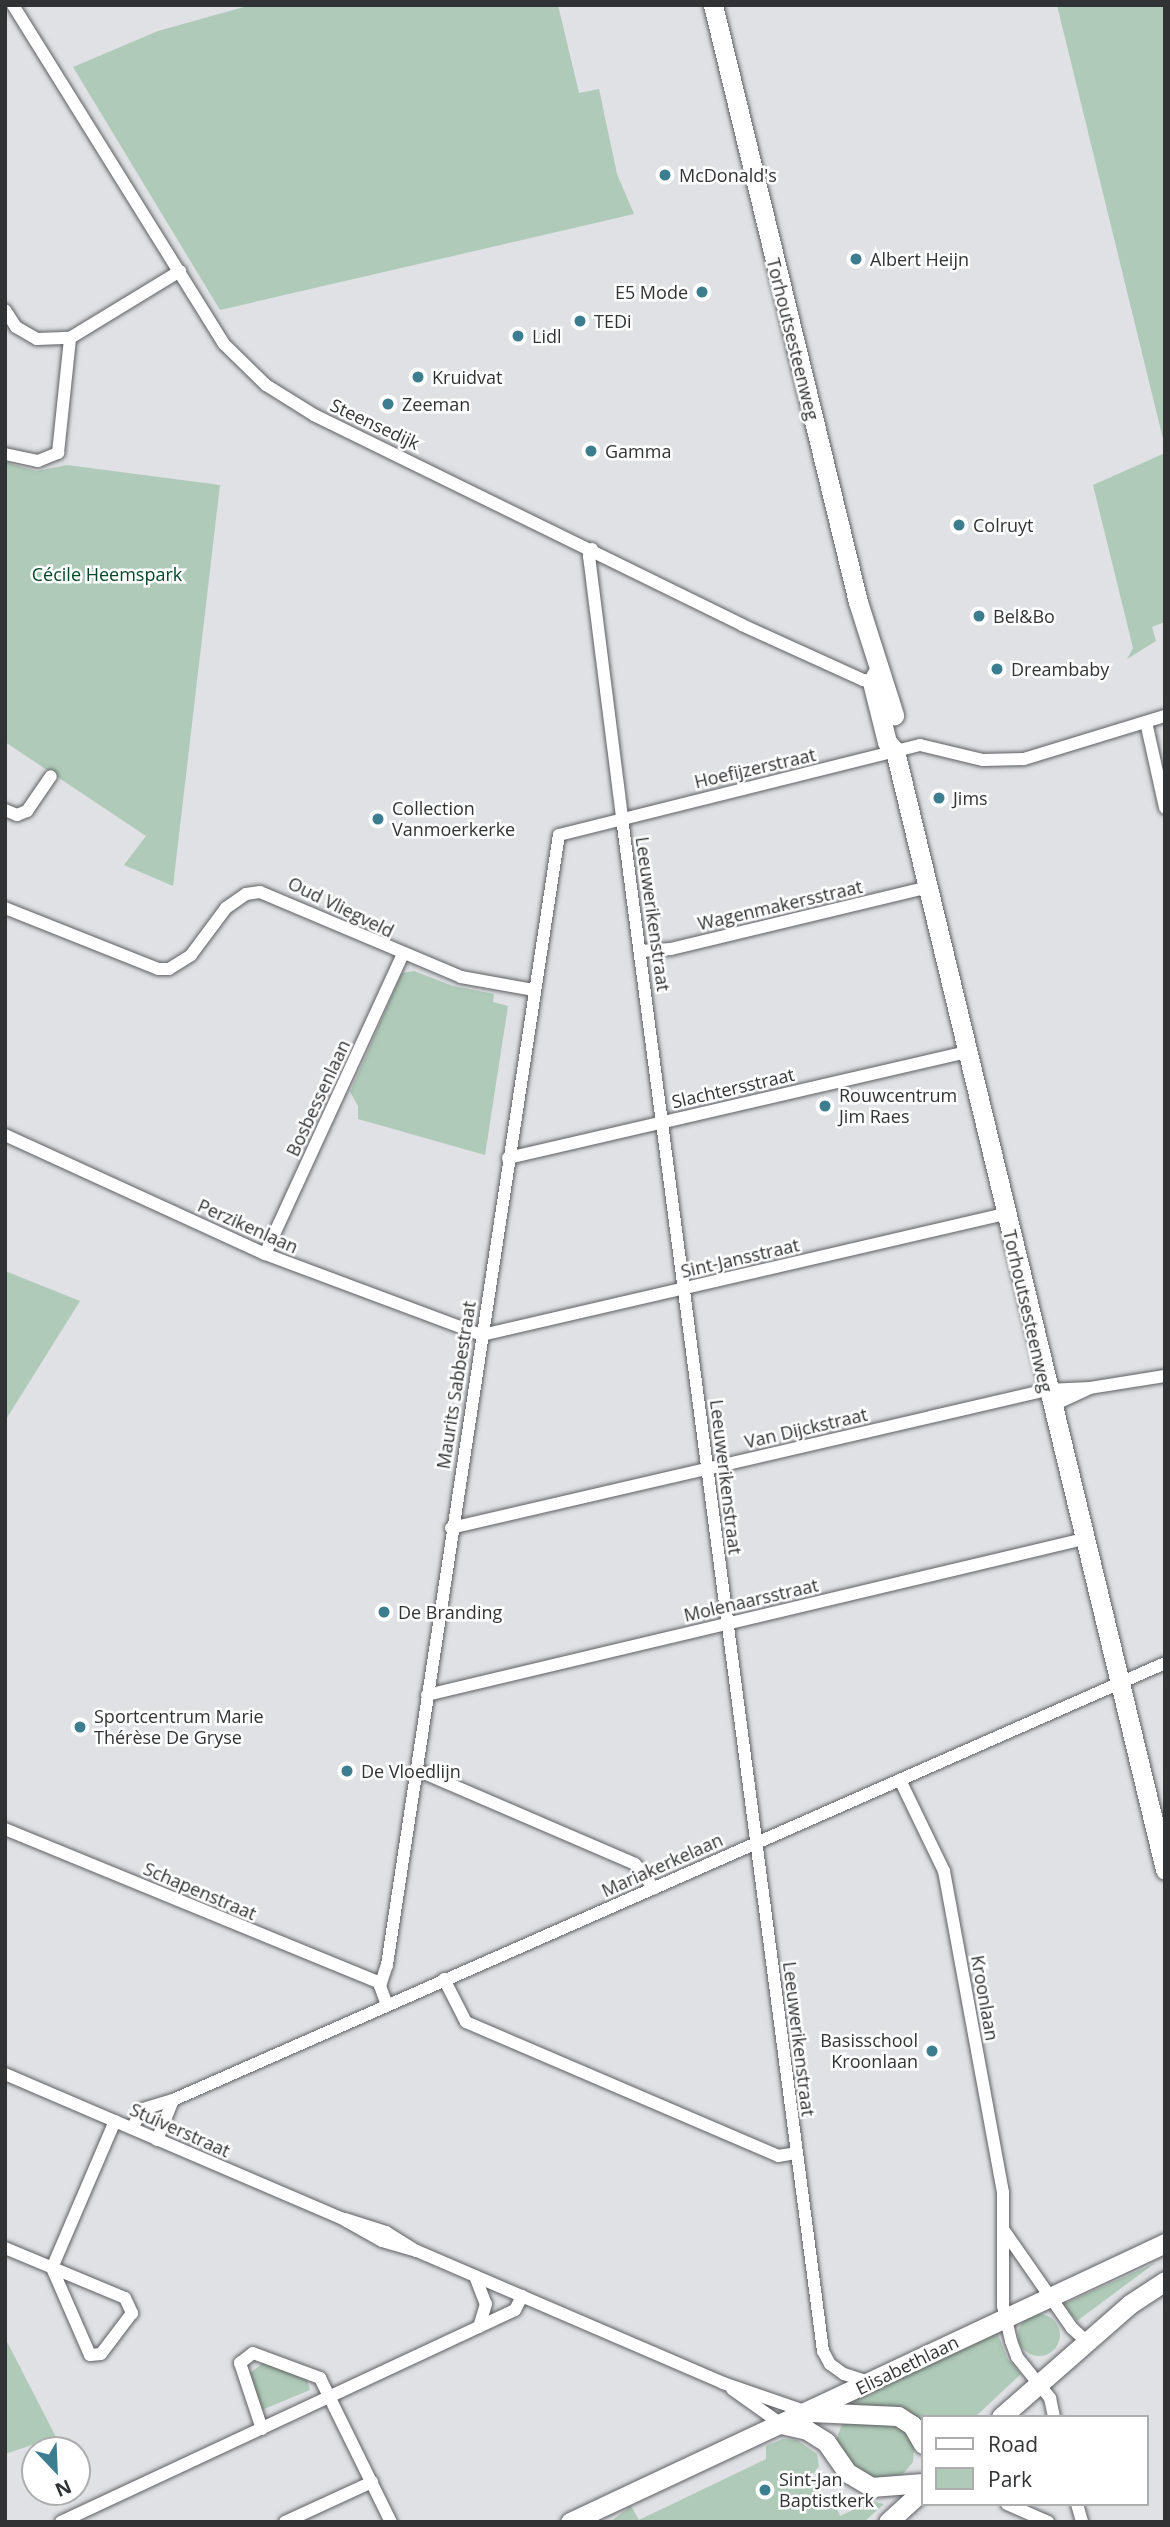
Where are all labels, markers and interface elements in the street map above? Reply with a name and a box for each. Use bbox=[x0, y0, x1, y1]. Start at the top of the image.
place label: McDonald's bbox=[679, 164, 777, 186]
marker: McDonald's bbox=[657, 167, 673, 183]
place label: Albert Heijn bbox=[870, 248, 969, 270]
marker: Albert Heijn bbox=[848, 251, 864, 267]
street label: Torhoutsesteenweg bbox=[762, 256, 824, 422]
place label: E5 Mode bbox=[615, 281, 688, 303]
marker: E5 Mode bbox=[694, 284, 710, 300]
place label: TEDi bbox=[594, 310, 632, 332]
marker: TEDi bbox=[572, 313, 588, 329]
place label: Lidl bbox=[532, 325, 561, 347]
marker: Lidl bbox=[510, 328, 526, 344]
place label: Kruidvat bbox=[432, 366, 502, 388]
marker: Kruidvat bbox=[410, 369, 426, 385]
place label: Zeeman bbox=[402, 393, 470, 415]
street label: Steensedijk bbox=[327, 394, 423, 454]
marker: Zeeman bbox=[380, 396, 396, 412]
place label: Gamma bbox=[605, 440, 671, 462]
marker: Gamma bbox=[583, 443, 599, 459]
place label: Colruyt bbox=[973, 514, 1034, 536]
marker: Colruyt bbox=[951, 517, 967, 533]
park label: Cécile Heemspark bbox=[32, 563, 182, 585]
place label: Bel&Bo bbox=[993, 605, 1055, 627]
marker: Bel&Bo bbox=[971, 608, 987, 624]
place label: Dreambaby bbox=[1011, 658, 1109, 680]
marker: Dreambaby bbox=[989, 661, 1005, 677]
street label: Hoefijzerstraat bbox=[692, 744, 818, 792]
place label: Jims bbox=[953, 787, 988, 809]
marker: Jims bbox=[931, 790, 947, 806]
place label: Collection Vanmoerkerke bbox=[392, 798, 515, 840]
marker: Collection Vanmoerkerke bbox=[370, 811, 386, 827]
street label: Leeuwerikenstraat bbox=[631, 835, 675, 993]
street label: Oud Vliegveld bbox=[285, 872, 397, 942]
street label: Wagenmakersstraat bbox=[695, 876, 865, 934]
street label: Bosbessenlaan bbox=[282, 1036, 354, 1160]
street label: Slachtersstraat bbox=[670, 1063, 796, 1113]
place label: Rouwcentrum Jim Raes bbox=[839, 1085, 957, 1128]
marker: Rouwcentrum Jim Raes bbox=[817, 1098, 833, 1114]
street label: Perzikenlaan bbox=[195, 1194, 301, 1258]
street label: Torhoutsesteenweg bbox=[999, 1228, 1057, 1394]
street label: Sint-Jansstraat bbox=[679, 1234, 801, 1282]
street label: Maurits Sabbestraat bbox=[432, 1300, 480, 1470]
street label: Leeuwerikenstraat bbox=[706, 1398, 746, 1556]
street label: Van Dijckstraat bbox=[742, 1403, 870, 1453]
street label: Molenaarsstraat bbox=[682, 1574, 820, 1626]
place label: De Branding bbox=[398, 1601, 502, 1623]
marker: De Branding bbox=[376, 1604, 392, 1620]
place label: Sportcentrum Marie Thérèse De Gryse bbox=[94, 1706, 264, 1748]
marker: Sportcentrum Marie Thérèse De Gryse bbox=[72, 1719, 88, 1735]
place label: De Vloedlijn bbox=[361, 1760, 461, 1782]
marker: De Vloedlijn bbox=[339, 1763, 355, 1779]
street label: Mariakerkelaan bbox=[598, 1829, 726, 1901]
street label: Schapenstraat bbox=[140, 1858, 260, 1924]
street label: Kroonlaan bbox=[967, 1953, 1003, 2043]
street label: Leeuwerikenstraat bbox=[779, 1960, 819, 2118]
place label: Basisschool Kroonlaan bbox=[820, 2030, 918, 2072]
marker: Basisschool Kroonlaan bbox=[924, 2043, 940, 2059]
street label: Stuiverstraat bbox=[127, 2098, 233, 2162]
street label: Elisabethlaan bbox=[852, 2331, 962, 2399]
legend bbox=[922, 2415, 1149, 2506]
text: Road bbox=[988, 2430, 1038, 2458]
north arrow bbox=[21, 2436, 91, 2506]
text: Park bbox=[988, 2465, 1032, 2493]
place label: Sint-Jan Baptistkerk bbox=[779, 2469, 874, 2512]
text: N bbox=[51, 2474, 76, 2503]
marker: Sint-Jan Baptistkerk bbox=[757, 2482, 773, 2498]

